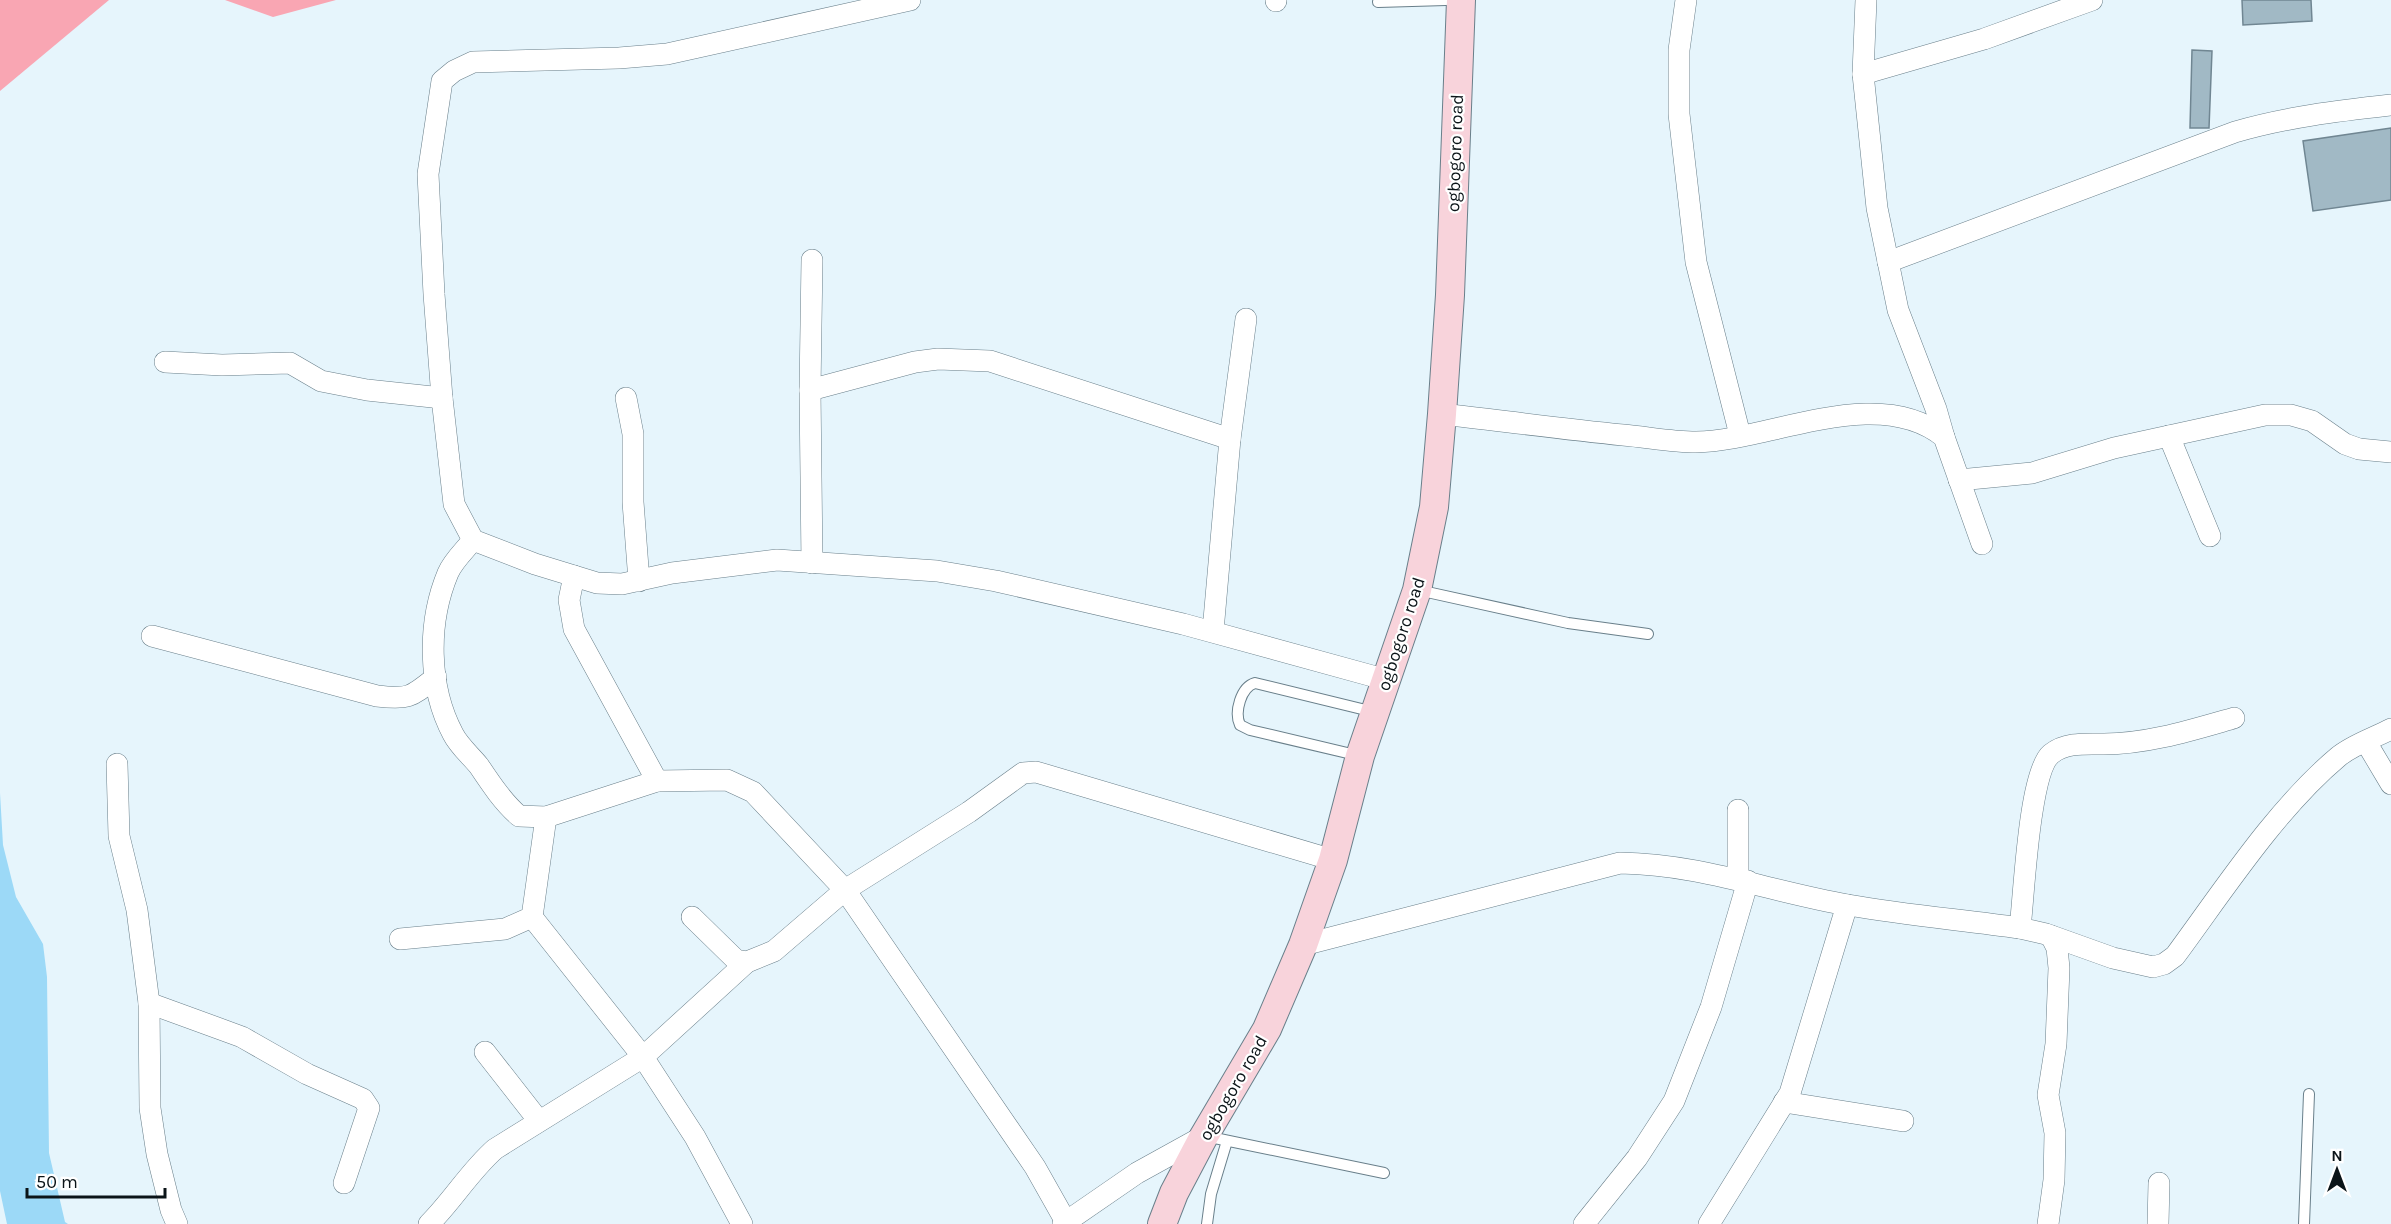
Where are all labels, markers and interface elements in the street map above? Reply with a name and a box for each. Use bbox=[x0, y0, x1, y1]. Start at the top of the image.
street label: ogbogoro road bbox=[1442, 94, 1468, 212]
street label: ogbogoro road bbox=[1372, 574, 1430, 694]
street label: ogbogoro road bbox=[1194, 1031, 1272, 1145]
north arrow bbox=[2307, 1140, 2367, 1200]
text: N bbox=[2331, 1146, 2343, 1165]
scale bar bbox=[27, 1161, 165, 1199]
text: 50 m bbox=[36, 1171, 78, 1193]

